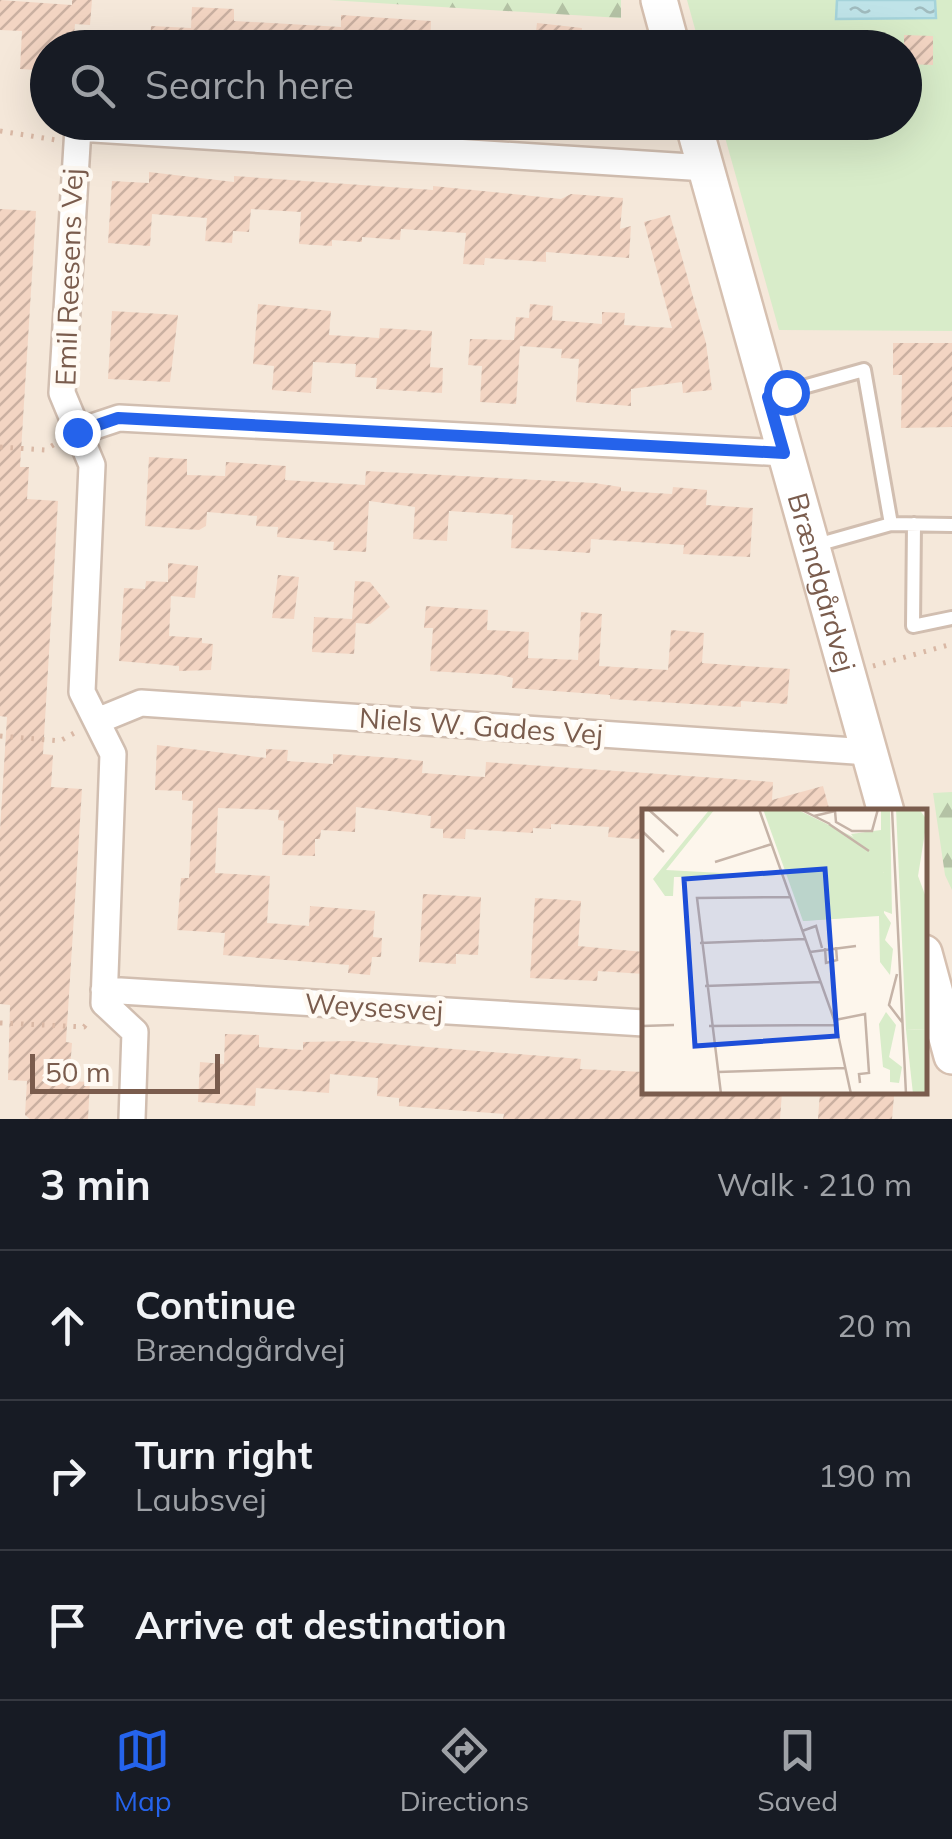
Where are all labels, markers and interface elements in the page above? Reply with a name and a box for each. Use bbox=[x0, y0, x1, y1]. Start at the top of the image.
search box bbox=[30, 30, 922, 140]
icon: search bbox=[65, 58, 120, 113]
text: Search here bbox=[145, 61, 354, 109]
street label: Emil Reesens Vej bbox=[47, 168, 90, 386]
route start bbox=[764, 370, 810, 416]
route end bbox=[55, 410, 101, 456]
street label: Brændgårdvej bbox=[781, 489, 864, 676]
street label: Niels W. Gades Vej bbox=[358, 700, 604, 751]
inset map bbox=[642, 809, 927, 1094]
street label: Weysesvej bbox=[304, 985, 444, 1028]
scale bar bbox=[30, 1049, 220, 1094]
text: 50 m bbox=[45, 1054, 111, 1089]
text: 3 min bbox=[40, 1158, 151, 1211]
text: Walk · 210 m bbox=[717, 1164, 912, 1204]
text: Continue bbox=[135, 1281, 296, 1329]
icon: ahead bbox=[40, 1298, 95, 1353]
text: 20 m bbox=[837, 1305, 912, 1345]
text: Brændgårdvej bbox=[135, 1329, 345, 1369]
text: Turn right bbox=[135, 1431, 312, 1479]
icon: right bbox=[40, 1448, 95, 1503]
text: 190 m bbox=[818, 1455, 912, 1495]
text: Laubsvej bbox=[135, 1479, 267, 1519]
icon: arrive bbox=[40, 1598, 95, 1653]
text: Arrive at destination bbox=[135, 1601, 507, 1649]
tab: Map bbox=[114, 1723, 172, 1818]
tab: Directions bbox=[400, 1723, 529, 1818]
tab: Saved bbox=[757, 1723, 838, 1818]

